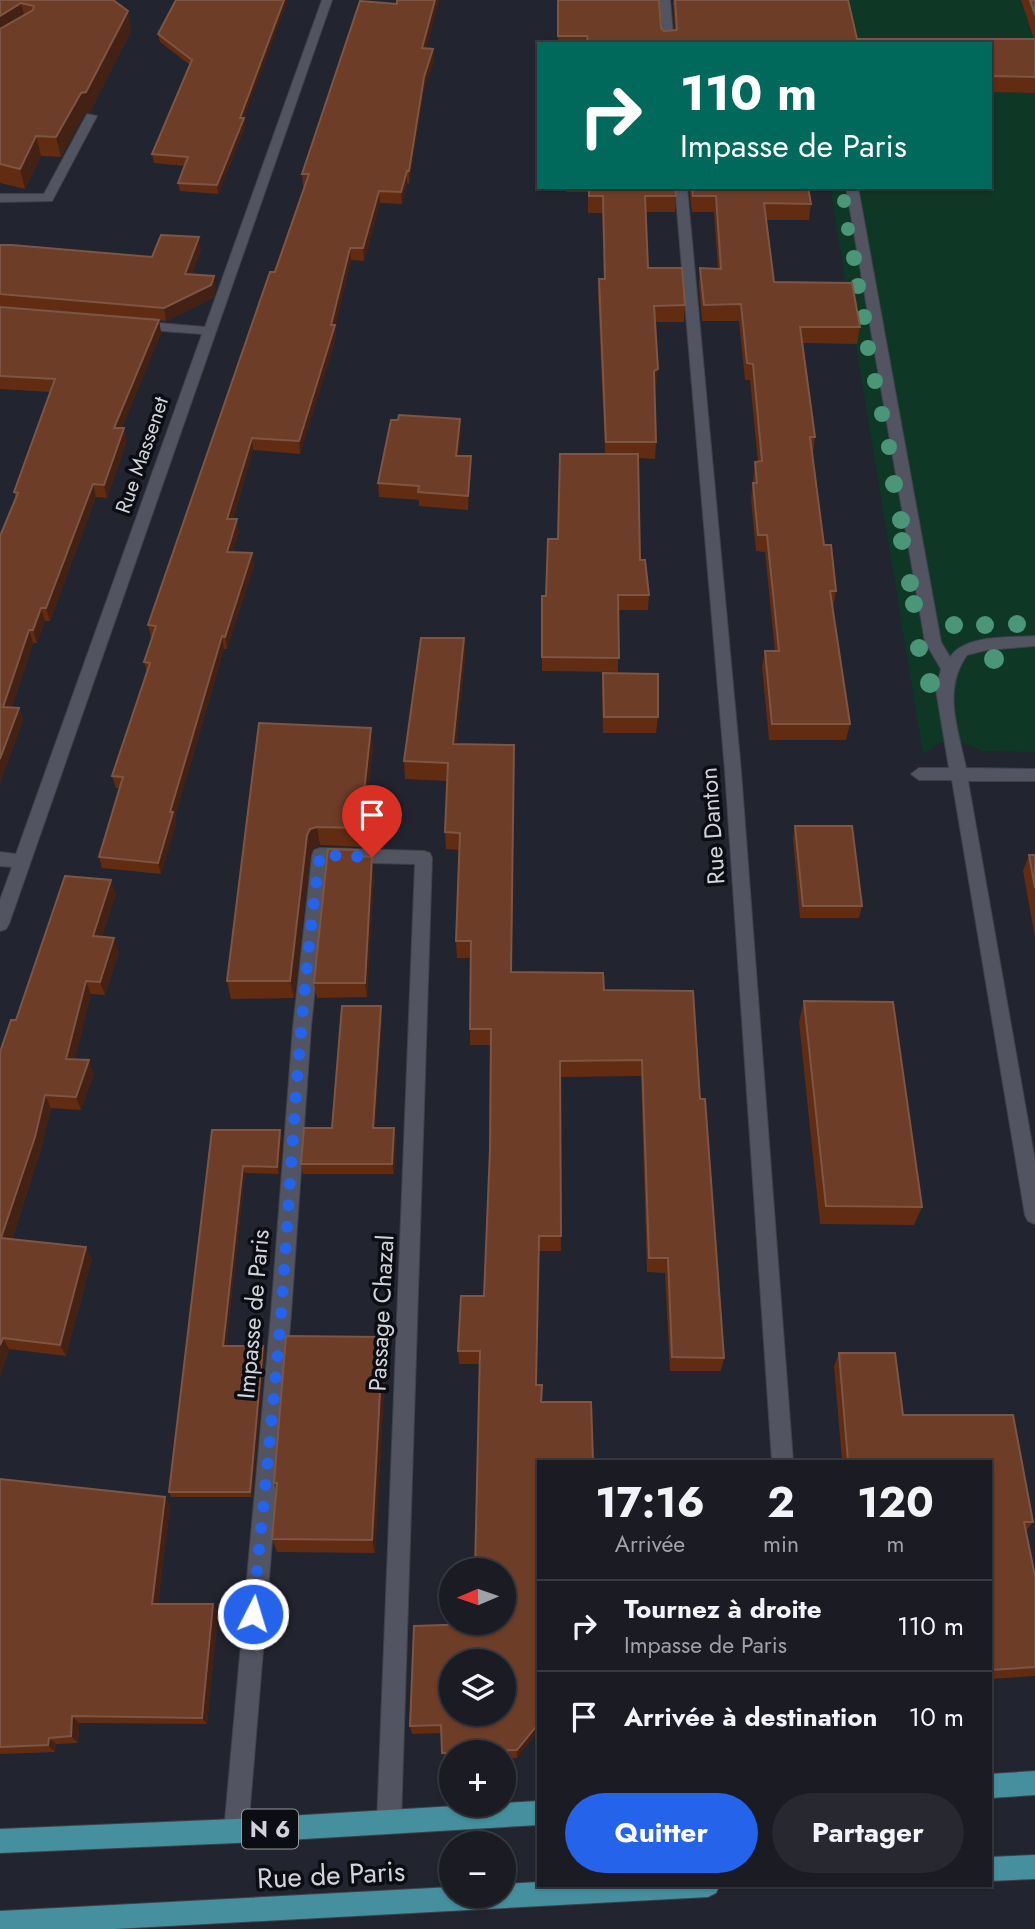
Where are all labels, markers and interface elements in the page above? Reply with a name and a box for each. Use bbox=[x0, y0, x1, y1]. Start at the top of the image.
text: 110 m bbox=[680, 58, 817, 128]
icon: right bbox=[565, 70, 656, 161]
text: Impasse de Paris bbox=[680, 123, 907, 169]
street label: Rue Massenet bbox=[108, 393, 176, 517]
street label: Rue Danton bbox=[690, 766, 734, 886]
pin bbox=[342, 785, 402, 857]
icon: arrive bbox=[353, 796, 391, 834]
street label: Impasse de Paris bbox=[228, 1228, 278, 1400]
street label: Passage Chazal bbox=[359, 1234, 403, 1392]
text: 17:16 bbox=[595, 1472, 705, 1533]
text: 2 bbox=[767, 1472, 795, 1533]
text: 120 bbox=[857, 1472, 934, 1533]
text: Arrivée bbox=[615, 1527, 685, 1561]
text: min bbox=[763, 1527, 799, 1561]
text: m bbox=[886, 1527, 904, 1561]
north arrow bbox=[439, 1558, 516, 1634]
map controls bbox=[439, 1558, 516, 1908]
position arrow bbox=[216, 1577, 290, 1651]
text: Tournez à droite bbox=[624, 1590, 822, 1628]
icon: right bbox=[565, 1607, 603, 1645]
text: 110 m bbox=[897, 1607, 964, 1645]
text: Impasse de Paris bbox=[624, 1628, 787, 1662]
button: layers bbox=[439, 1649, 516, 1726]
icon: arrive bbox=[565, 1698, 603, 1736]
text: Arrivée à destination bbox=[624, 1698, 877, 1736]
text: 10 m bbox=[909, 1698, 964, 1736]
button: + bbox=[439, 1740, 516, 1817]
button: Quitter bbox=[565, 1793, 758, 1873]
button: Partager bbox=[772, 1793, 964, 1873]
road number: N 6 bbox=[242, 1810, 298, 1848]
button: − bbox=[439, 1831, 516, 1908]
street label: Rue de Paris bbox=[256, 1851, 406, 1899]

